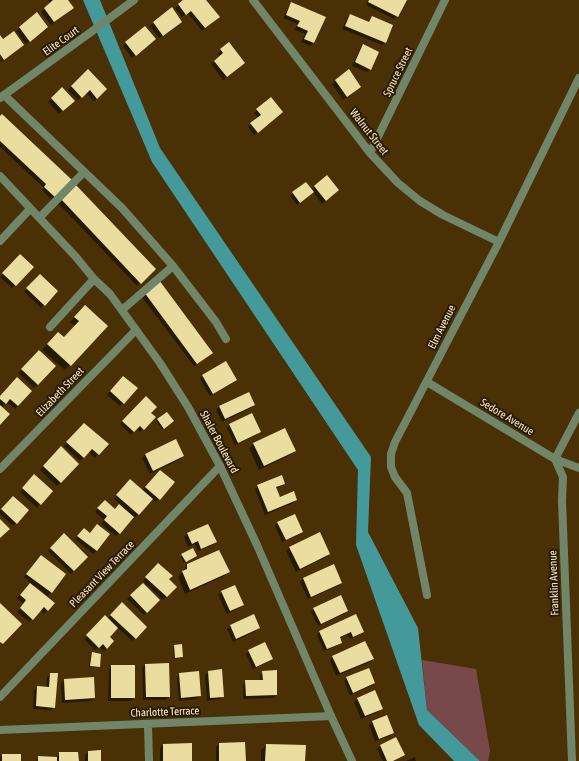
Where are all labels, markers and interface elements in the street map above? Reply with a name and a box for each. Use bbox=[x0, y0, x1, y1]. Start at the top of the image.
street label: Elite Court bbox=[40, 23, 82, 59]
street label: Spruce Street bbox=[380, 45, 416, 99]
street label: Walnut Street bbox=[347, 106, 391, 158]
street label: Elm Avenue bbox=[425, 303, 459, 351]
street label: Elizabeth Street bbox=[33, 365, 87, 419]
street label: Sedore Avenue bbox=[478, 396, 536, 438]
street label: Shaler Boulevard bbox=[197, 408, 241, 476]
street label: Pleasant View Terrace bbox=[67, 538, 137, 610]
street label: Franklin Avenue bbox=[546, 550, 562, 616]
street label: Charlotte Terrace bbox=[130, 704, 200, 720]

